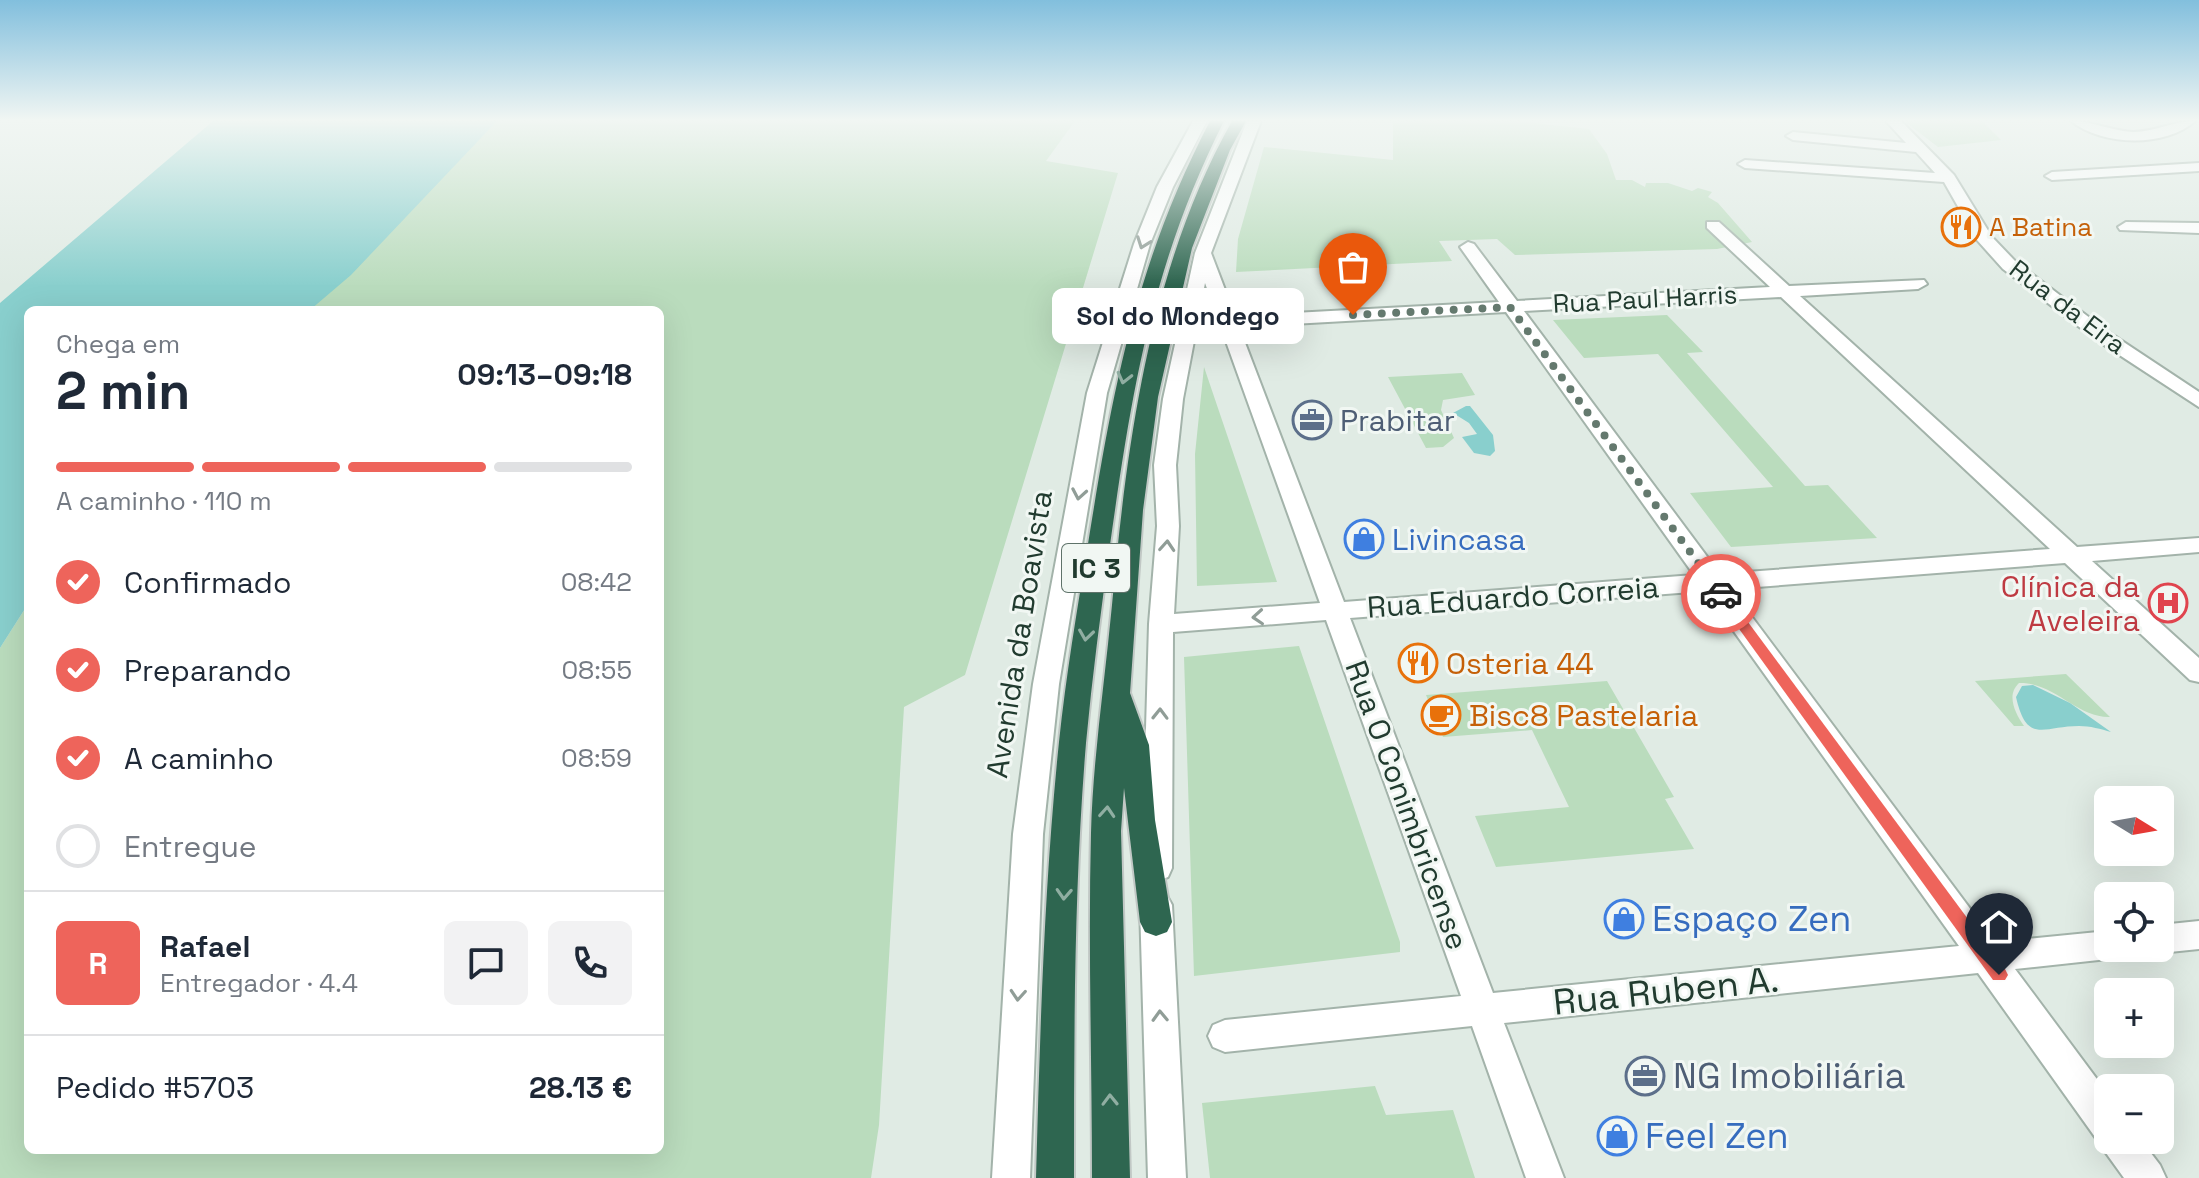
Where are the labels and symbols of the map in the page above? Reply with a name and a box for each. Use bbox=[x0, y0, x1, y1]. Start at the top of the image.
restaurant icon: A Batina bbox=[1940, 206, 1982, 248]
place label: A Batina bbox=[1989, 210, 2092, 244]
pin bbox=[1319, 233, 1387, 315]
one-way arrow bbox=[1136, 235, 1153, 249]
street label: Rua da Eira bbox=[2003, 252, 2133, 362]
street label: Rua Paul Harris bbox=[1552, 277, 1738, 321]
callout: Sol do Mondego bbox=[1053, 287, 1305, 343]
one-way arrow bbox=[1116, 371, 1133, 384]
office icon: Prabitar bbox=[1291, 399, 1333, 441]
place label: Prabitar bbox=[1340, 401, 1455, 440]
street label: Avenida da Boavista bbox=[977, 487, 1061, 781]
one-way arrow bbox=[1071, 487, 1088, 501]
shop icon: Livincasa bbox=[1343, 518, 1385, 560]
place label: Livincasa bbox=[1392, 520, 1526, 559]
one-way arrow bbox=[1158, 539, 1175, 552]
road number: IC 3 bbox=[1062, 544, 1130, 592]
courier bbox=[1681, 554, 1761, 634]
street label: Rua Eduardo Correia bbox=[1366, 567, 1660, 627]
place label: Clínica da Aveleira bbox=[2001, 567, 2140, 640]
hospital icon: Clínica da Aveleira bbox=[2147, 582, 2189, 624]
one-way arrow bbox=[1251, 608, 1264, 625]
one-way arrow bbox=[1078, 628, 1095, 642]
restaurant icon: Osteria 44 bbox=[1397, 642, 1439, 684]
place label: Osteria 44 bbox=[1446, 644, 1594, 683]
street label: Rua O Conimbricense bbox=[1337, 655, 1477, 955]
cafe icon: Bisc8 Pastelaria bbox=[1420, 694, 1462, 736]
place label: Bisc8 Pastelaria bbox=[1469, 696, 1698, 735]
one-way arrow bbox=[1151, 707, 1168, 720]
north arrow bbox=[2094, 786, 2174, 866]
one-way arrow bbox=[1098, 805, 1115, 818]
one-way arrow bbox=[1056, 888, 1073, 901]
pin bbox=[1965, 893, 2033, 975]
place label: Espaço Zen bbox=[1652, 896, 1851, 942]
shop icon: Espaço Zen bbox=[1603, 898, 1645, 940]
street label: Rua Ruben A. bbox=[1551, 956, 1781, 1026]
one-way arrow bbox=[1010, 989, 1027, 1002]
one-way arrow bbox=[1152, 1009, 1169, 1022]
place label: NG Imobiliária bbox=[1673, 1053, 1905, 1099]
office icon: NG Imobiliária bbox=[1624, 1055, 1666, 1097]
one-way arrow bbox=[1101, 1093, 1119, 1106]
place label: Feel Zen bbox=[1645, 1113, 1789, 1159]
shop icon: Feel Zen bbox=[1596, 1115, 1638, 1157]

